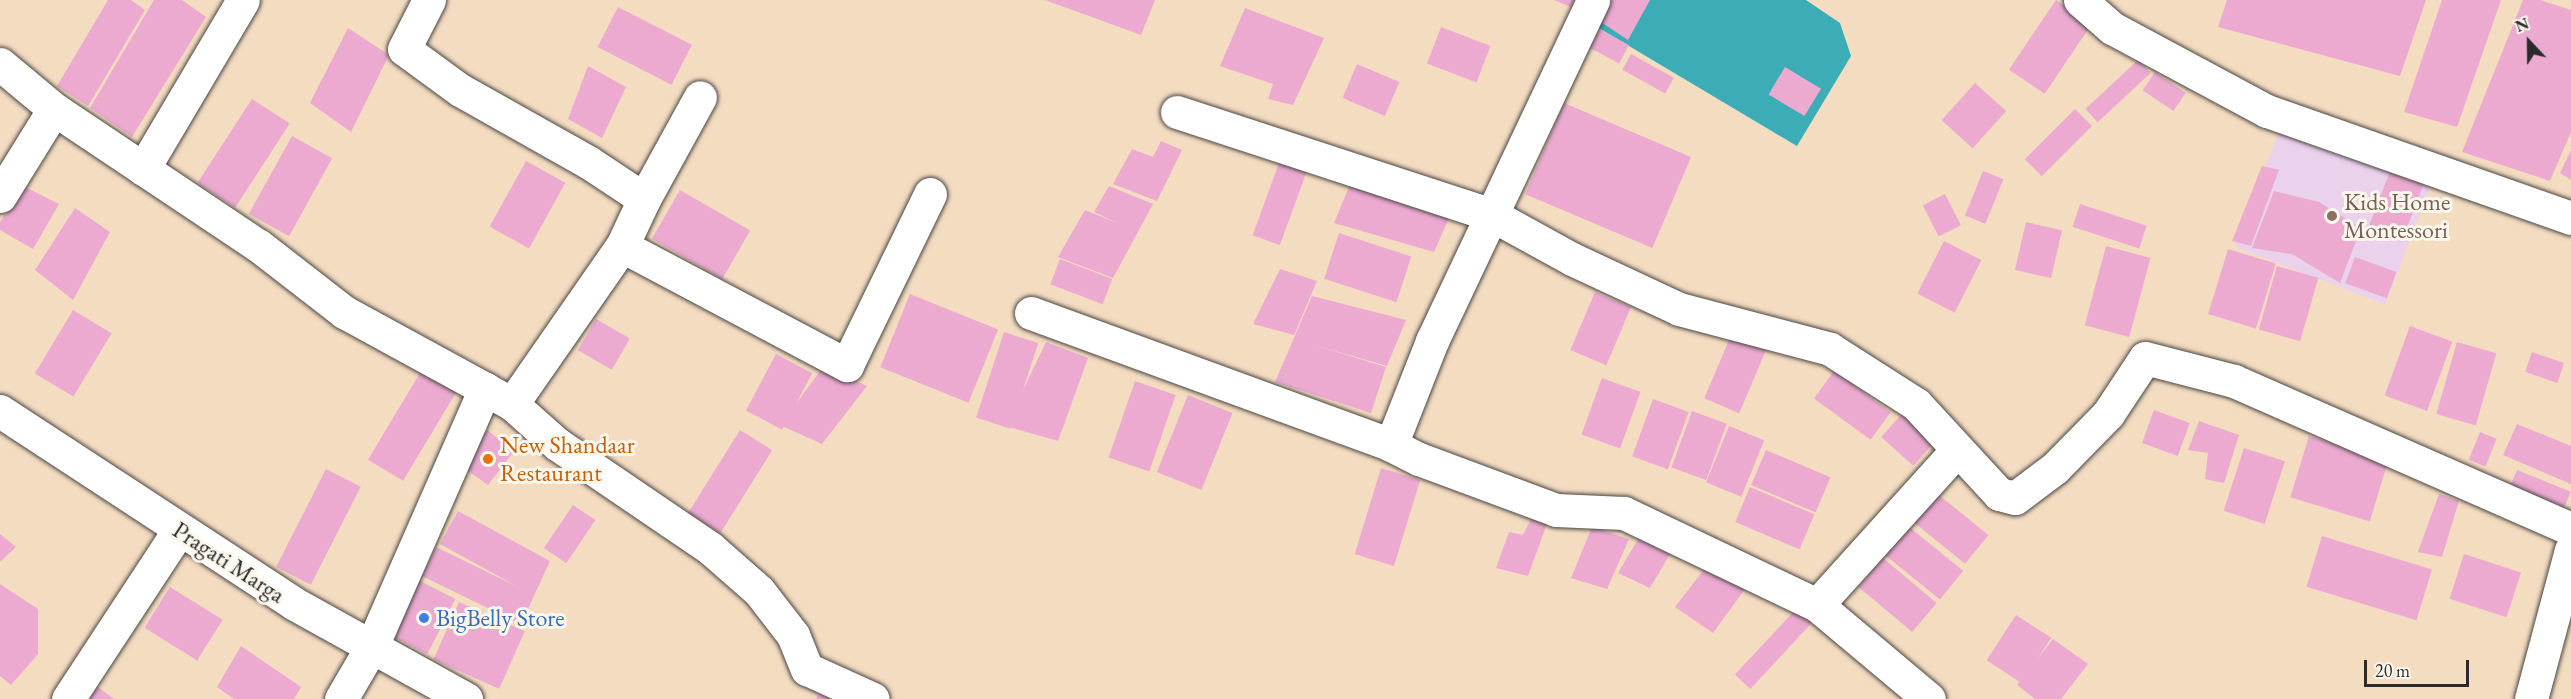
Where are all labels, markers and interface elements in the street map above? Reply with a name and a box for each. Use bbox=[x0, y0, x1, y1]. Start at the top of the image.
north arrow bbox=[2499, 12, 2559, 72]
text: N bbox=[2512, 13, 2532, 37]
place label: Kids Home Montessori bbox=[2344, 188, 2450, 244]
marker: Kids Home Montessori bbox=[2325, 209, 2339, 223]
place label: New Shandaar Restaurant bbox=[500, 431, 635, 487]
marker: New Shandaar Restaurant bbox=[481, 452, 495, 466]
street label: Pragati Marga bbox=[168, 515, 290, 609]
place label: BigBelly Store bbox=[436, 604, 565, 632]
marker: BigBelly Store bbox=[417, 611, 431, 625]
scale bar bbox=[2367, 648, 2472, 686]
text: 20 m bbox=[2375, 659, 2410, 682]

